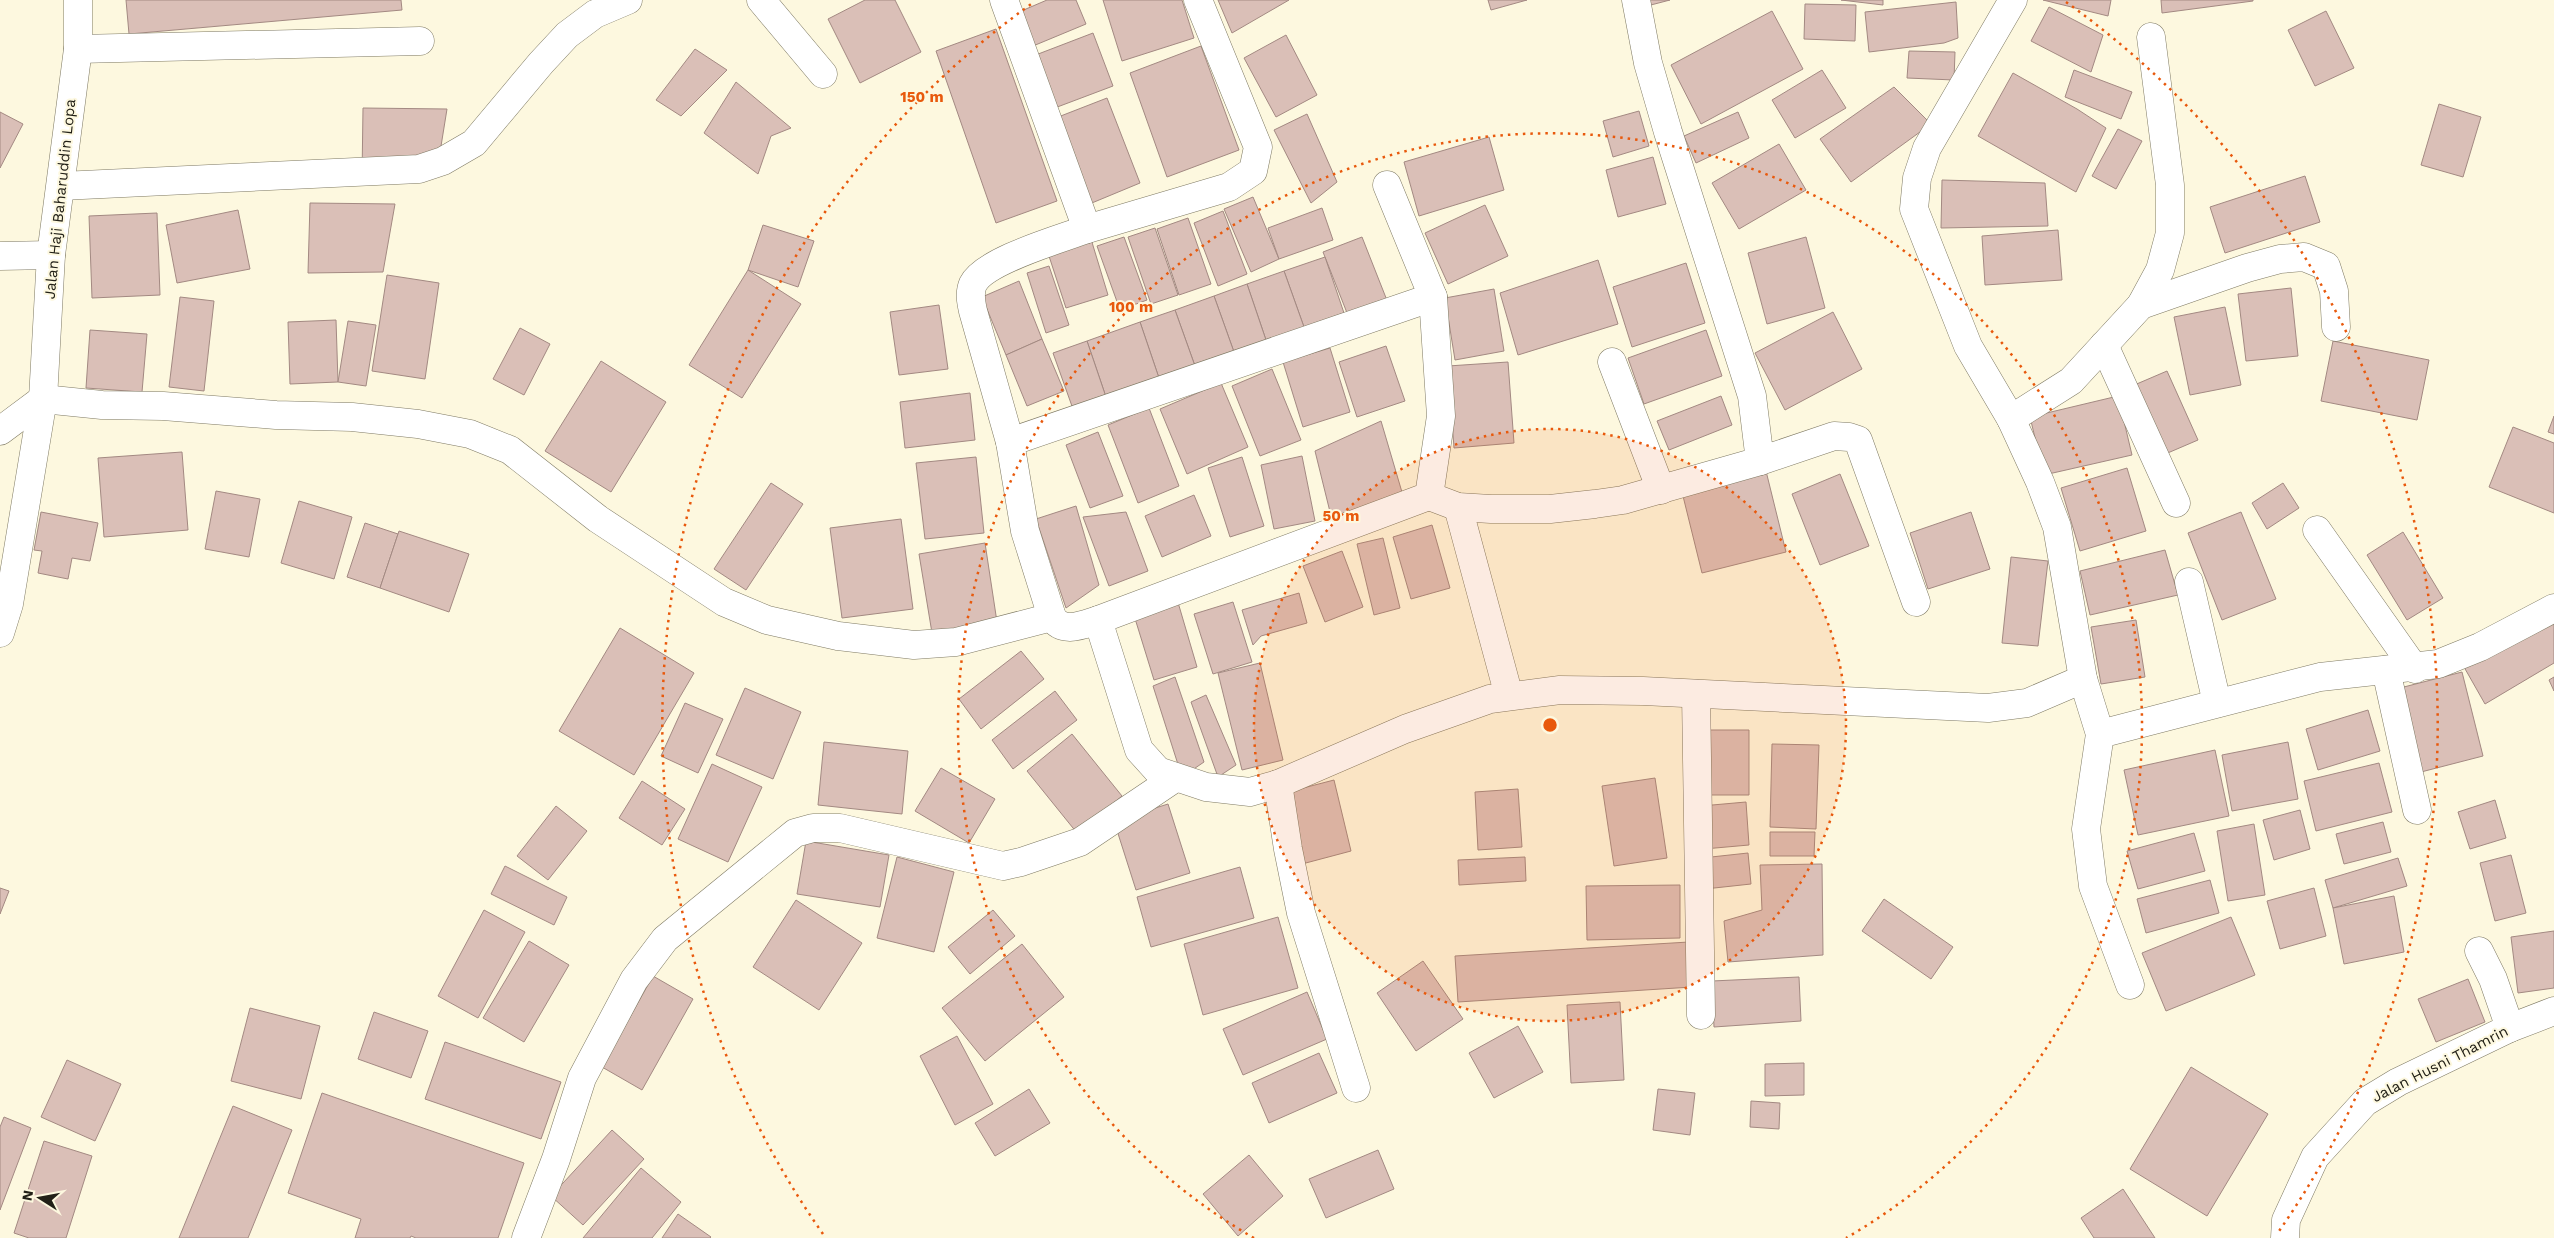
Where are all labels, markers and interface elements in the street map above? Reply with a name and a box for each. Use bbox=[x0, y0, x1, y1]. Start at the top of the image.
text: 150 m bbox=[900, 88, 944, 106]
street label: Jalan Haji Baharuddin Lopa bbox=[41, 98, 80, 300]
text: 100 m bbox=[1109, 298, 1153, 316]
text: 50 m bbox=[1323, 507, 1359, 525]
centre of rings bbox=[1541, 716, 1559, 734]
street label: Jalan Husni Thamrin bbox=[2369, 1022, 2511, 1106]
north arrow bbox=[15, 1173, 65, 1223]
text: N bbox=[18, 1189, 36, 1202]

